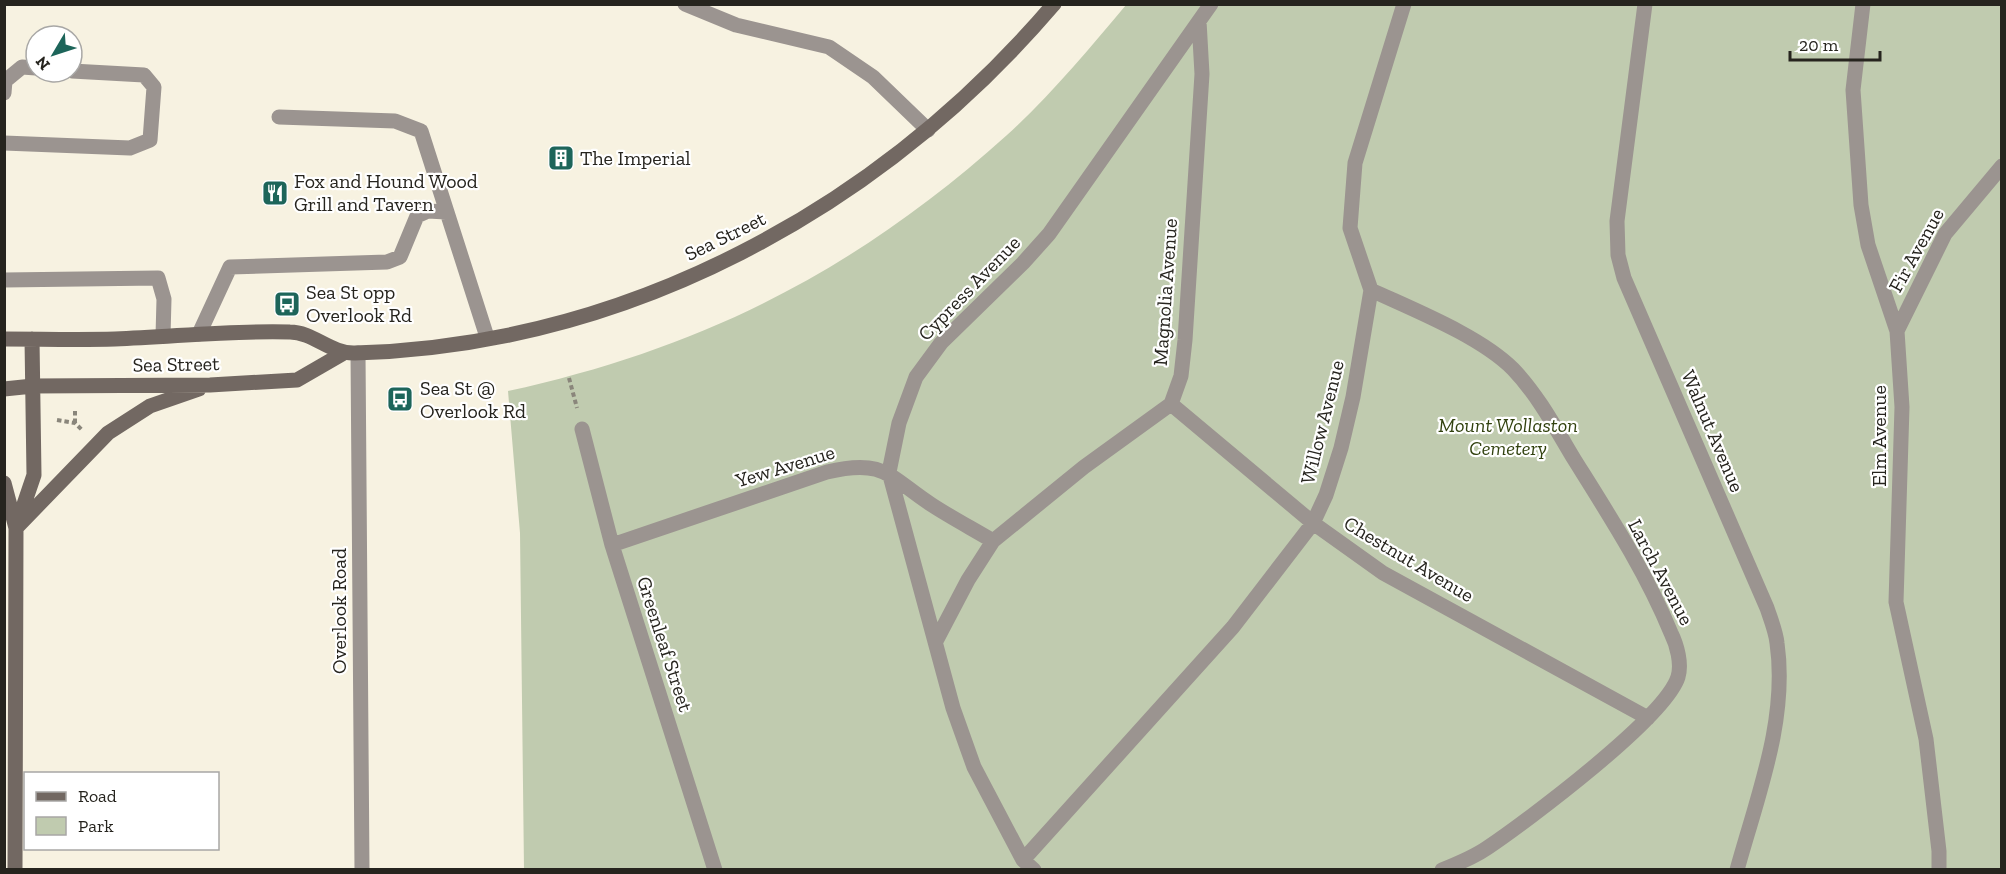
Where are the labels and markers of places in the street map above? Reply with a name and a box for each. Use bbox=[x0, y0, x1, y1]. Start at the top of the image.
building icon: The Imperial bbox=[546, 143, 576, 173]
place label: The Imperial bbox=[580, 146, 691, 170]
place label: Fox and Hound Wood Grill and Tavern bbox=[294, 169, 478, 216]
restaurant icon: Fox and Hound Wood Grill and Tavern bbox=[260, 178, 290, 208]
place label: Sea St opp Overlook Rd bbox=[306, 280, 412, 327]
bus stop icon: Sea St opp Overlook Rd bbox=[272, 289, 302, 319]
place label: Sea St @ Overlook Rd bbox=[420, 376, 526, 423]
bus stop icon: Sea St @ Overlook Rd bbox=[385, 384, 415, 414]

